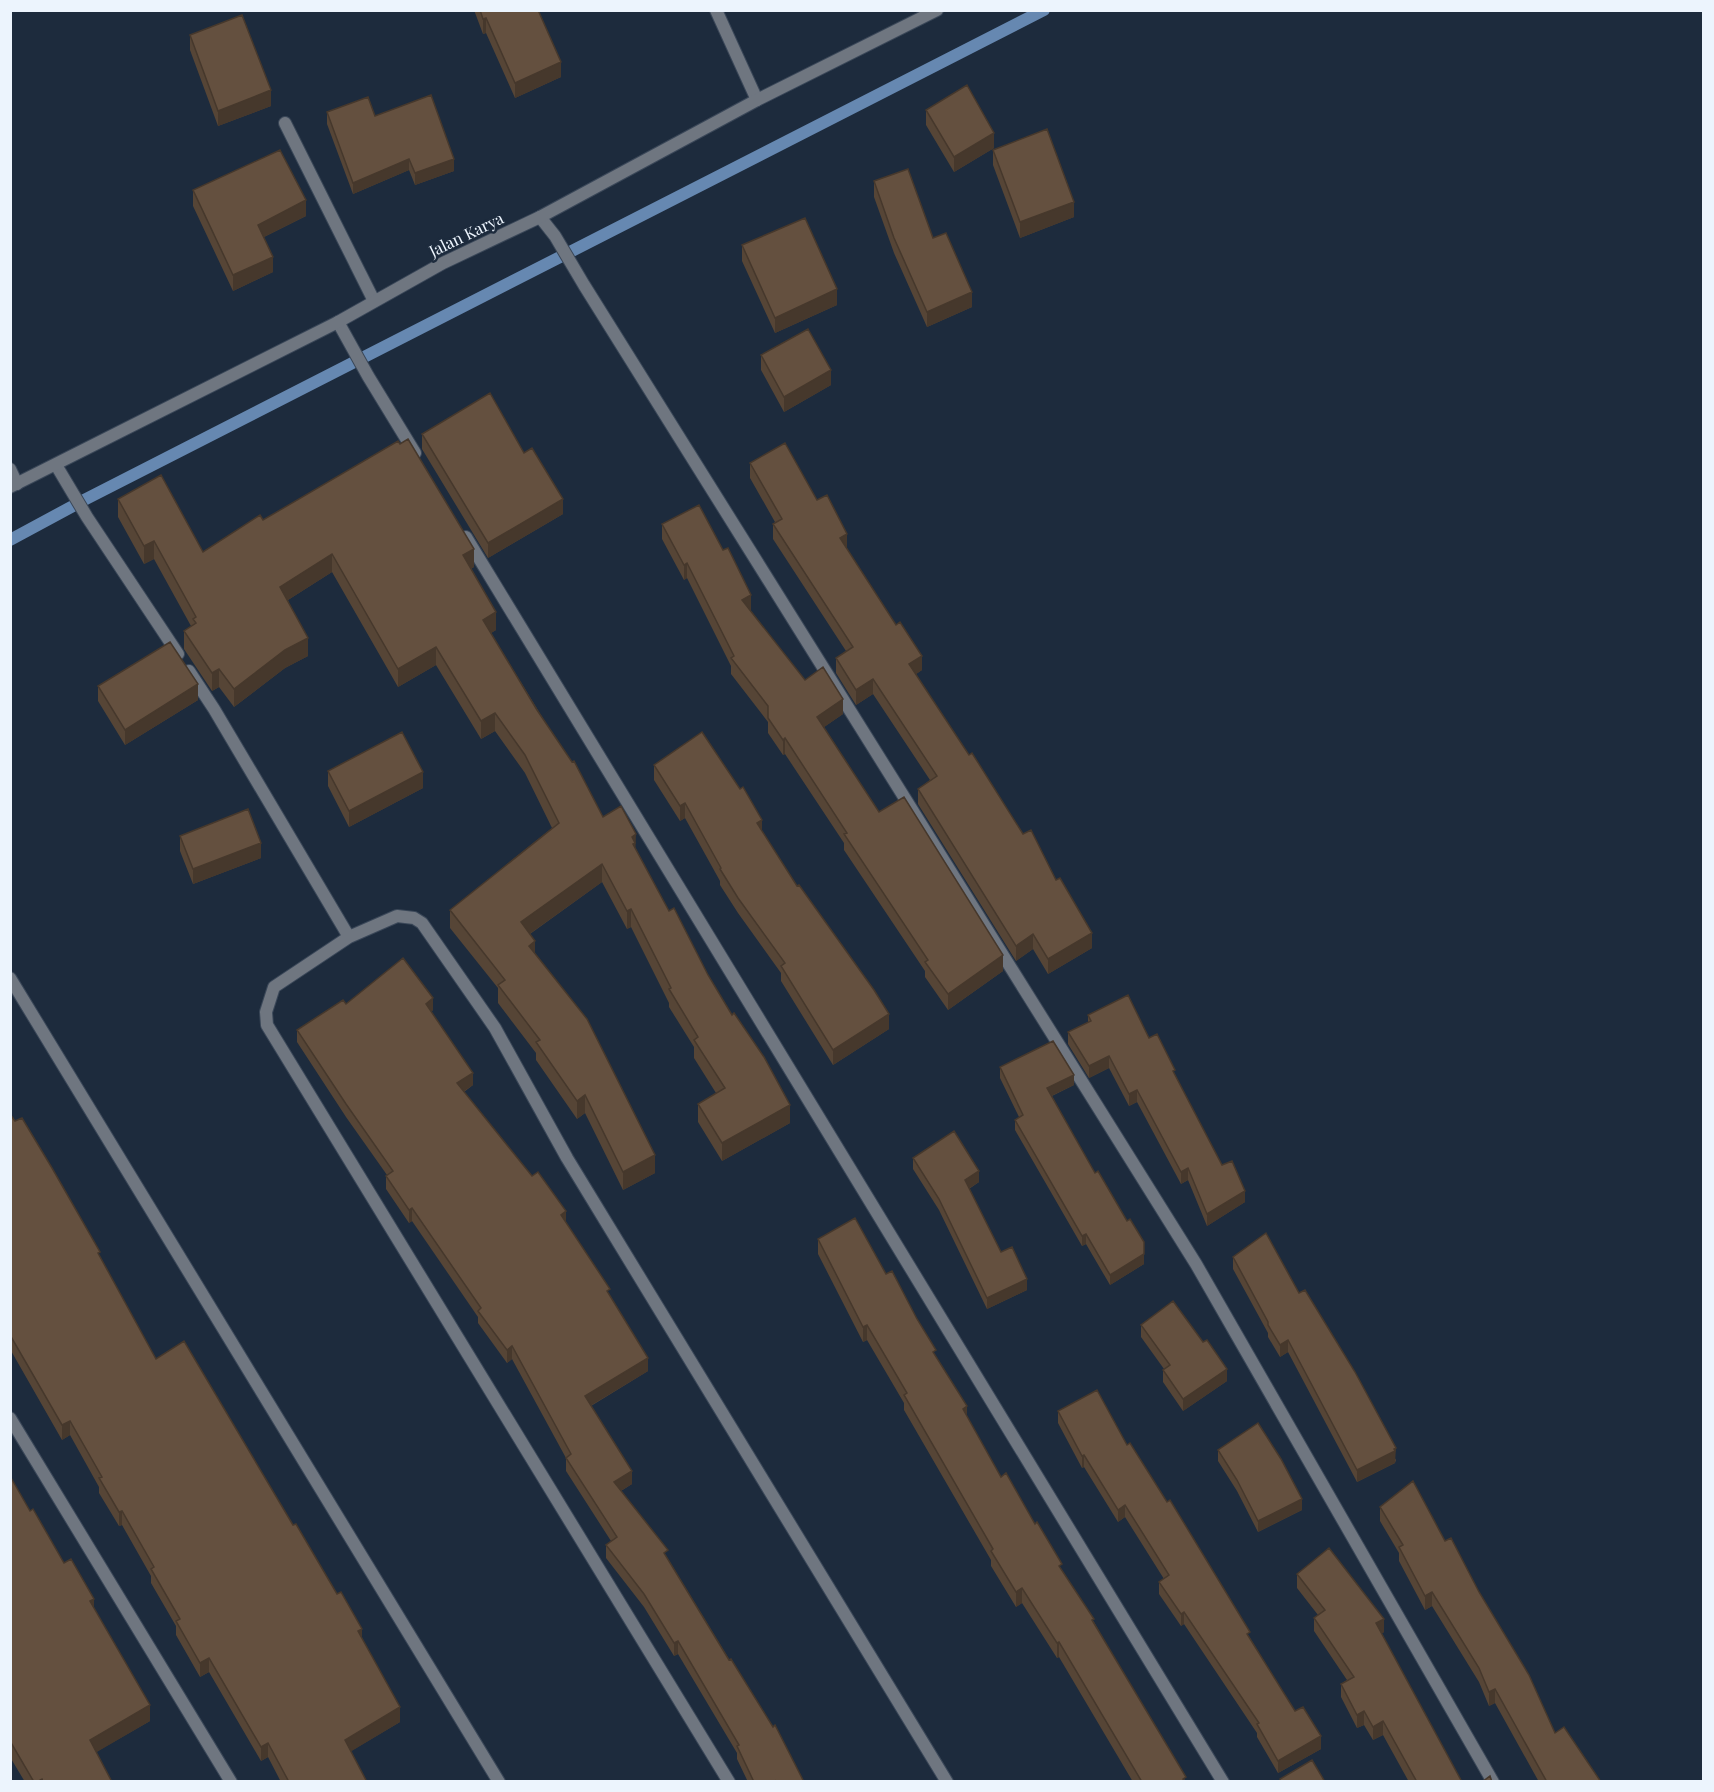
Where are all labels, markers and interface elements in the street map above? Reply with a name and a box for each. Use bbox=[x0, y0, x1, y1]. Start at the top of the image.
street label: Jalan Karya bbox=[424, 207, 507, 262]

